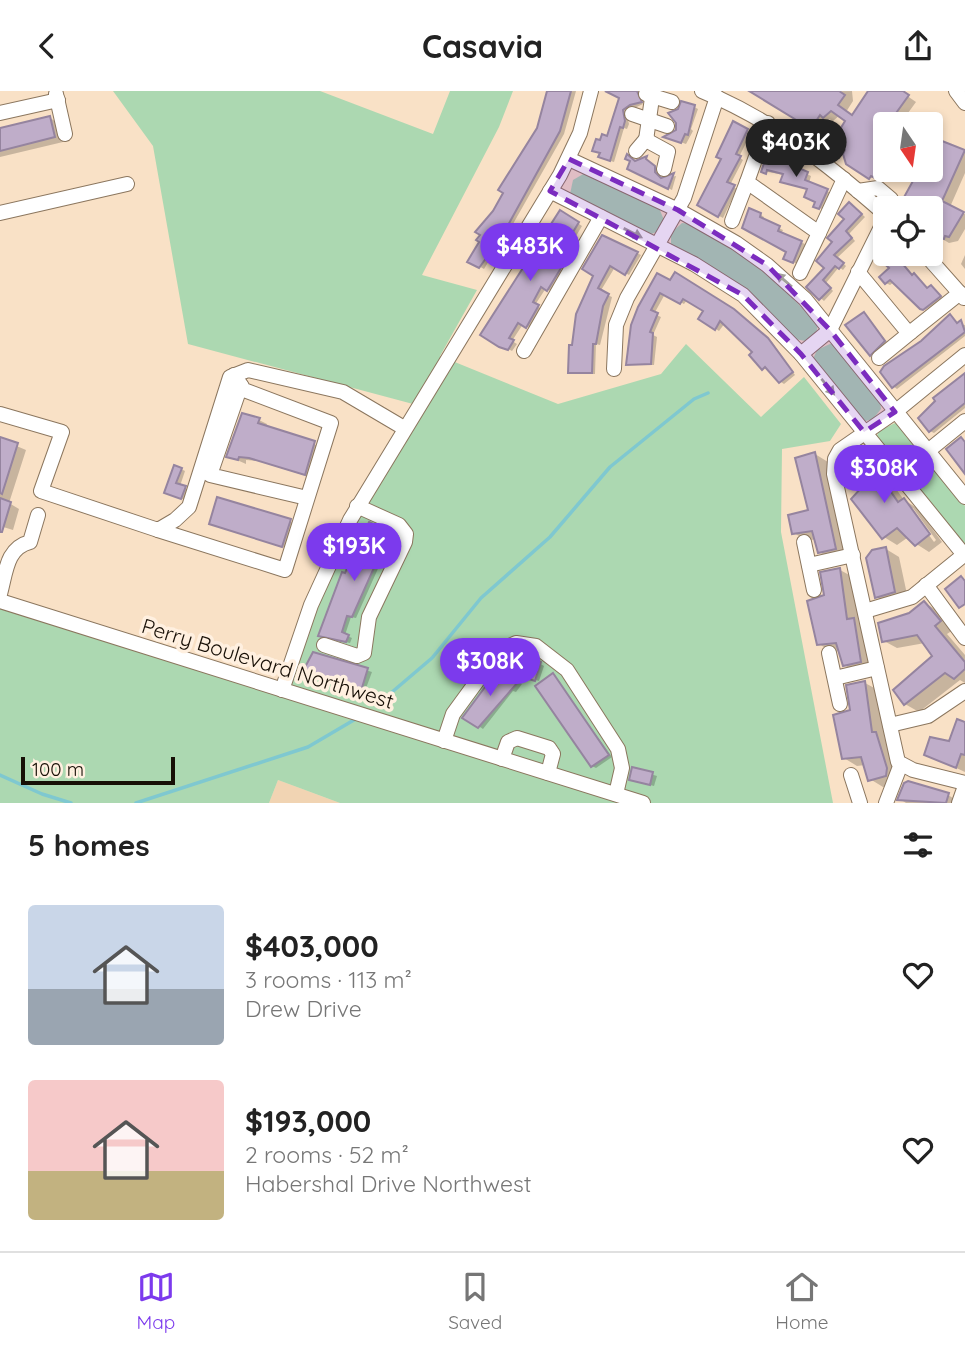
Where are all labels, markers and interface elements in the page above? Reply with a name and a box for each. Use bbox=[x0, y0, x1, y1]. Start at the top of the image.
text: Casavia bbox=[422, 26, 543, 66]
icon: back bbox=[28, 27, 66, 65]
icon: share bbox=[899, 27, 937, 65]
north arrow bbox=[873, 112, 943, 182]
map controls bbox=[873, 112, 943, 266]
pin: $403K bbox=[747, 119, 845, 179]
text: $403K bbox=[762, 127, 830, 156]
button: locate bbox=[873, 196, 943, 266]
pin: $483K bbox=[481, 223, 579, 283]
one-way arrow bbox=[623, 227, 643, 238]
text: $483K bbox=[496, 231, 564, 260]
one-way arrow bbox=[775, 272, 793, 288]
one-way arrow bbox=[820, 378, 835, 395]
pin: $308K bbox=[835, 445, 933, 505]
text: $308K bbox=[850, 453, 918, 482]
pin: $193K bbox=[305, 524, 403, 583]
text: $193K bbox=[322, 531, 386, 560]
street label: Perry Boulevard Northwest bbox=[139, 612, 397, 714]
pin: $308K bbox=[441, 639, 539, 698]
text: $308K bbox=[456, 646, 524, 675]
scale bar bbox=[21, 754, 175, 786]
text: 100 m bbox=[32, 757, 84, 781]
text: 5 homes bbox=[28, 826, 150, 864]
icon: filters bbox=[899, 826, 937, 864]
text: $403,000 bbox=[245, 927, 379, 965]
icon: home bbox=[84, 933, 168, 1017]
icon: heart bbox=[899, 956, 937, 994]
text: 3 rooms · 113 m² bbox=[245, 965, 412, 994]
text: Drew Drive bbox=[245, 994, 362, 1023]
text: $193,000 bbox=[245, 1102, 371, 1140]
icon: home bbox=[84, 1108, 168, 1192]
icon: heart bbox=[899, 1131, 937, 1169]
text: 2 rooms · 52 m² bbox=[245, 1140, 409, 1169]
text: Habershal Drive Northwest bbox=[245, 1169, 532, 1198]
tab: Map bbox=[136, 1268, 175, 1334]
tab: Saved bbox=[448, 1268, 502, 1334]
tab: Home bbox=[775, 1268, 829, 1334]

